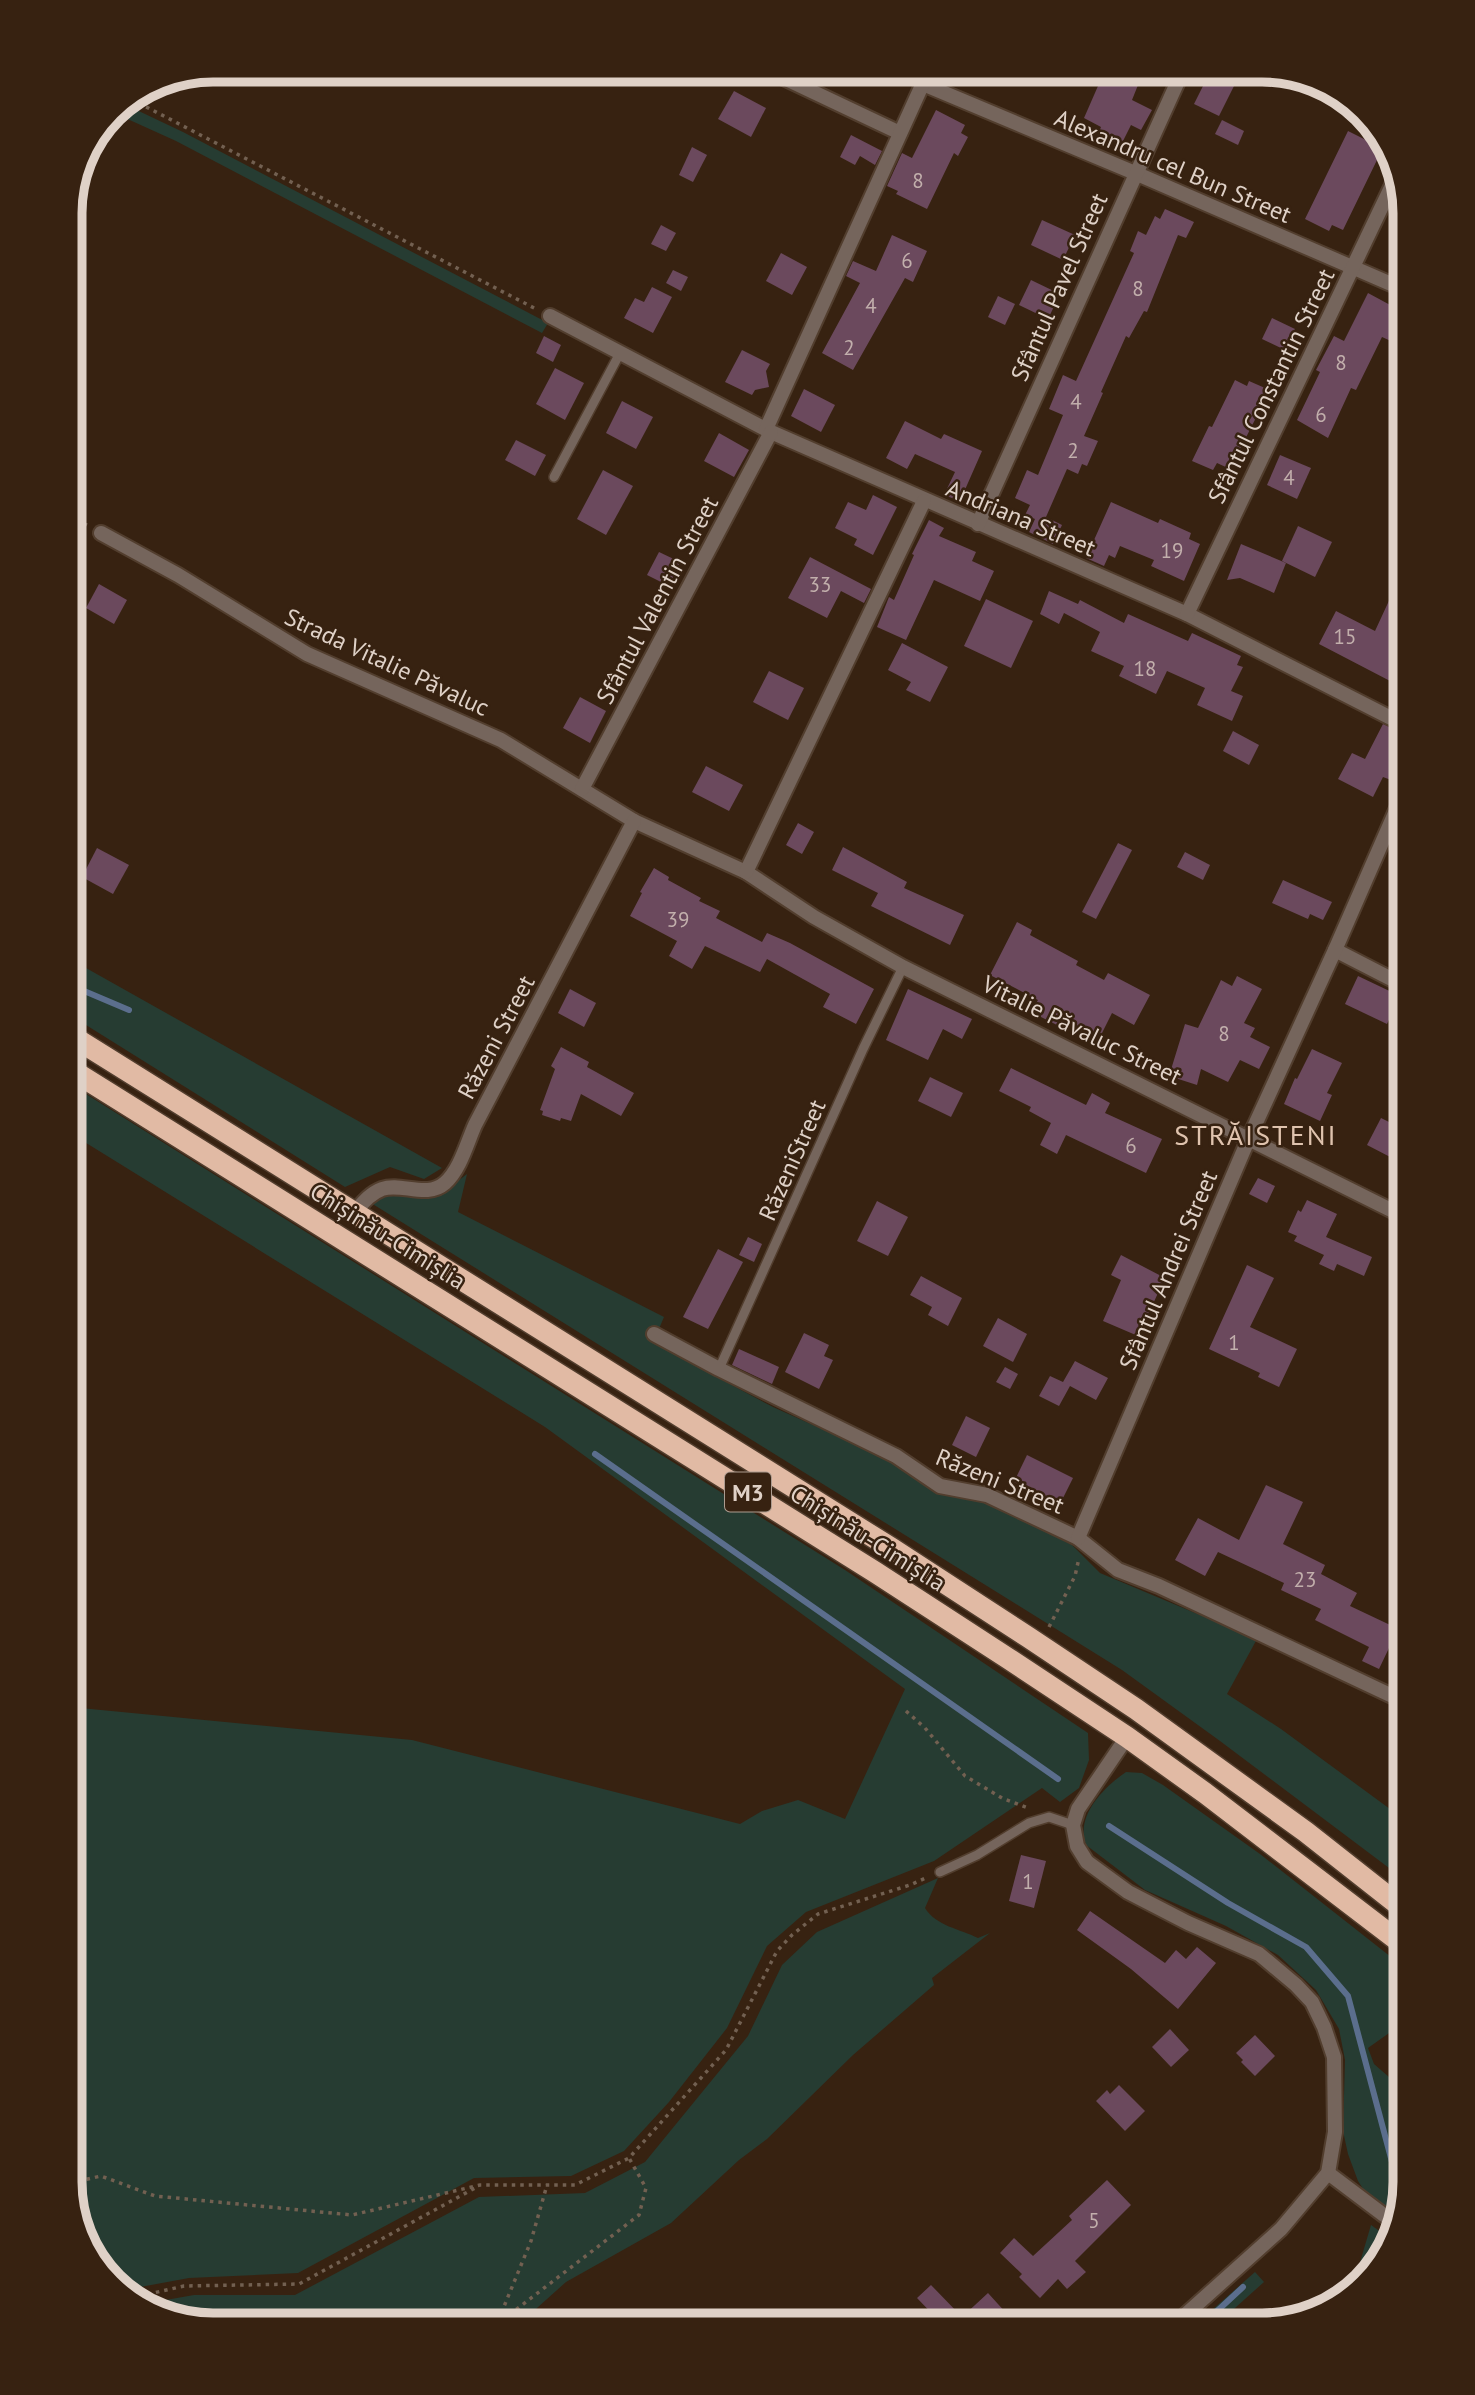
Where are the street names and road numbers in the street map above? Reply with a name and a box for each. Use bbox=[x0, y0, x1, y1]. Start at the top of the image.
street label: Alexandru cel Bun Street bbox=[1050, 102, 1296, 230]
street label: Sfântul Pavel Street bbox=[1004, 188, 1114, 386]
street label: Sfântul Constantin Street bbox=[1201, 264, 1341, 508]
street label: Andriana Street bbox=[942, 473, 1100, 563]
street label: Sfântul Valentin Street bbox=[589, 491, 725, 709]
street label: Strada Vitalie Păvaluc bbox=[280, 601, 494, 723]
street label: Vitalie Păvaluc Street bbox=[976, 968, 1187, 1092]
street label: Răzeni Street bbox=[450, 970, 542, 1104]
street label: RăzeniStreet bbox=[752, 1095, 832, 1225]
street label: Sfântul Andrei Street bbox=[1112, 1166, 1224, 1374]
street label: Chișinău-Cimișlia bbox=[304, 1176, 472, 1296]
street label: Răzeni Street bbox=[931, 1441, 1069, 1521]
road number: M3 bbox=[725, 1472, 771, 1512]
street label: Chișinău-Cimișlia bbox=[784, 1478, 952, 1598]

